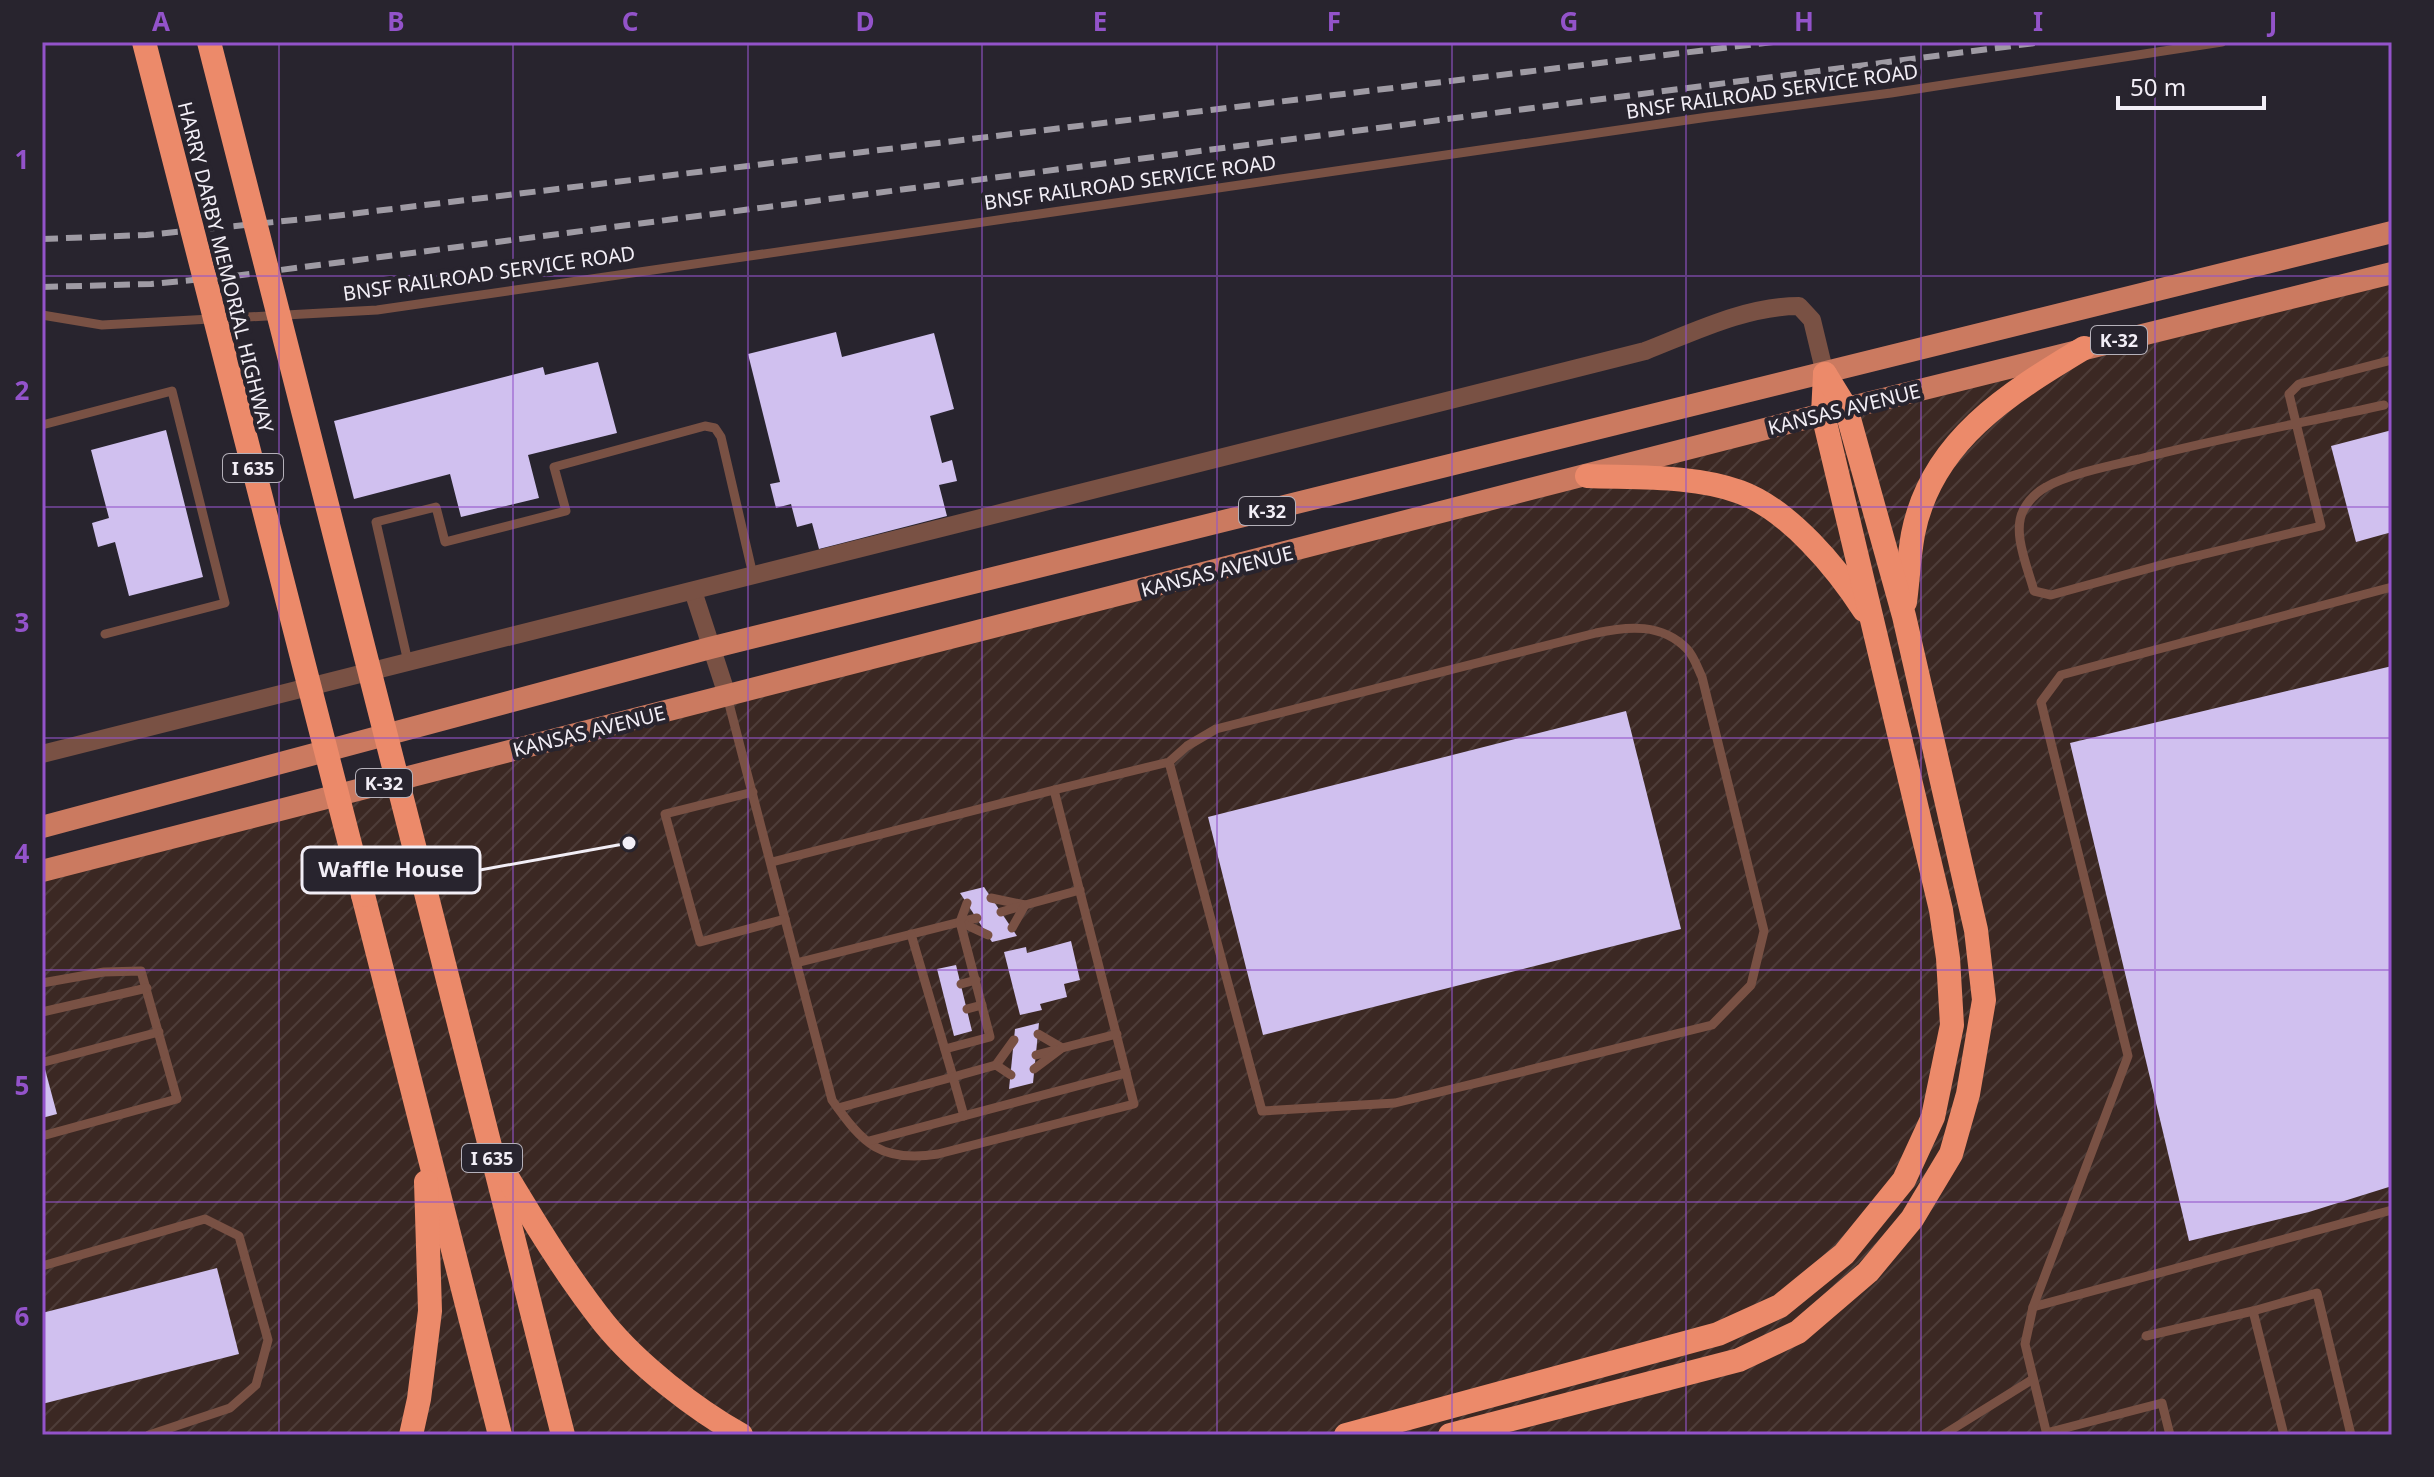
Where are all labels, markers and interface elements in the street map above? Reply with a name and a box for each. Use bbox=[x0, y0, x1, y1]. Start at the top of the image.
text: A bbox=[152, 3, 170, 39]
text: B bbox=[387, 3, 405, 39]
text: C bbox=[622, 3, 638, 39]
text: D bbox=[855, 3, 875, 39]
text: E bbox=[1093, 3, 1107, 39]
text: F bbox=[1327, 3, 1341, 39]
text: G bbox=[1560, 3, 1578, 39]
text: H bbox=[1794, 3, 1814, 39]
text: I bbox=[2033, 3, 2043, 39]
text: J bbox=[2267, 3, 2277, 39]
street label: BNSF RAILROAD SERVICE ROAD bbox=[1624, 57, 1920, 125]
scale bar bbox=[2118, 60, 2264, 110]
text: 50 m bbox=[2130, 70, 2186, 103]
street label: HARRY DARBY MEMORIAL HIGHWAY bbox=[172, 99, 280, 436]
text: 1 bbox=[15, 141, 29, 177]
street label: BNSF RAILROAD SERVICE ROAD bbox=[982, 148, 1278, 216]
street label: BNSF RAILROAD SERVICE ROAD bbox=[341, 239, 637, 307]
road number: K-32 bbox=[2091, 326, 2147, 354]
text: 2 bbox=[15, 372, 30, 408]
street label: KANSAS AVENUE bbox=[1765, 377, 1923, 441]
road number: I 635 bbox=[223, 454, 283, 482]
road number: K-32 bbox=[1239, 497, 1295, 525]
street label: KANSAS AVENUE bbox=[1138, 539, 1296, 603]
text: 3 bbox=[15, 604, 29, 640]
street label: KANSAS AVENUE bbox=[510, 699, 668, 763]
road number: K-32 bbox=[356, 769, 412, 797]
text: 4 bbox=[15, 835, 30, 871]
callout: Waffle House bbox=[302, 847, 480, 893]
text: Waffle House bbox=[318, 853, 464, 883]
text: 5 bbox=[15, 1067, 29, 1103]
road number: I 635 bbox=[462, 1144, 522, 1172]
text: 6 bbox=[15, 1298, 30, 1334]

